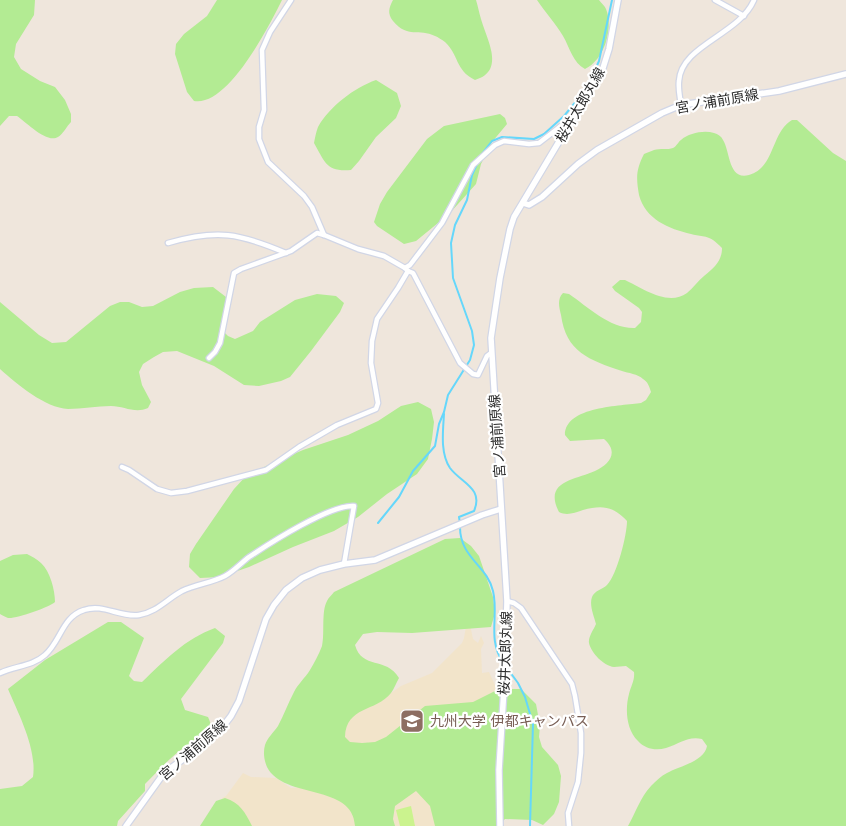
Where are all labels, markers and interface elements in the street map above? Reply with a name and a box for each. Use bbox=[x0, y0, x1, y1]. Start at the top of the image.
street label: 桜井太郎丸線 bbox=[552, 65, 608, 145]
street label: 宮ノ浦前原線 bbox=[674, 86, 760, 116]
street label: 宮ノ浦前原線 bbox=[486, 394, 508, 478]
street label: 桜井太郎丸線 bbox=[496, 611, 514, 695]
school or university icon: 九州大学 伊都キャンパス bbox=[399, 708, 425, 734]
place label: 九州大学 伊都キャンパス bbox=[430, 713, 589, 729]
street label: 宮ノ浦前原線 bbox=[156, 716, 230, 784]

